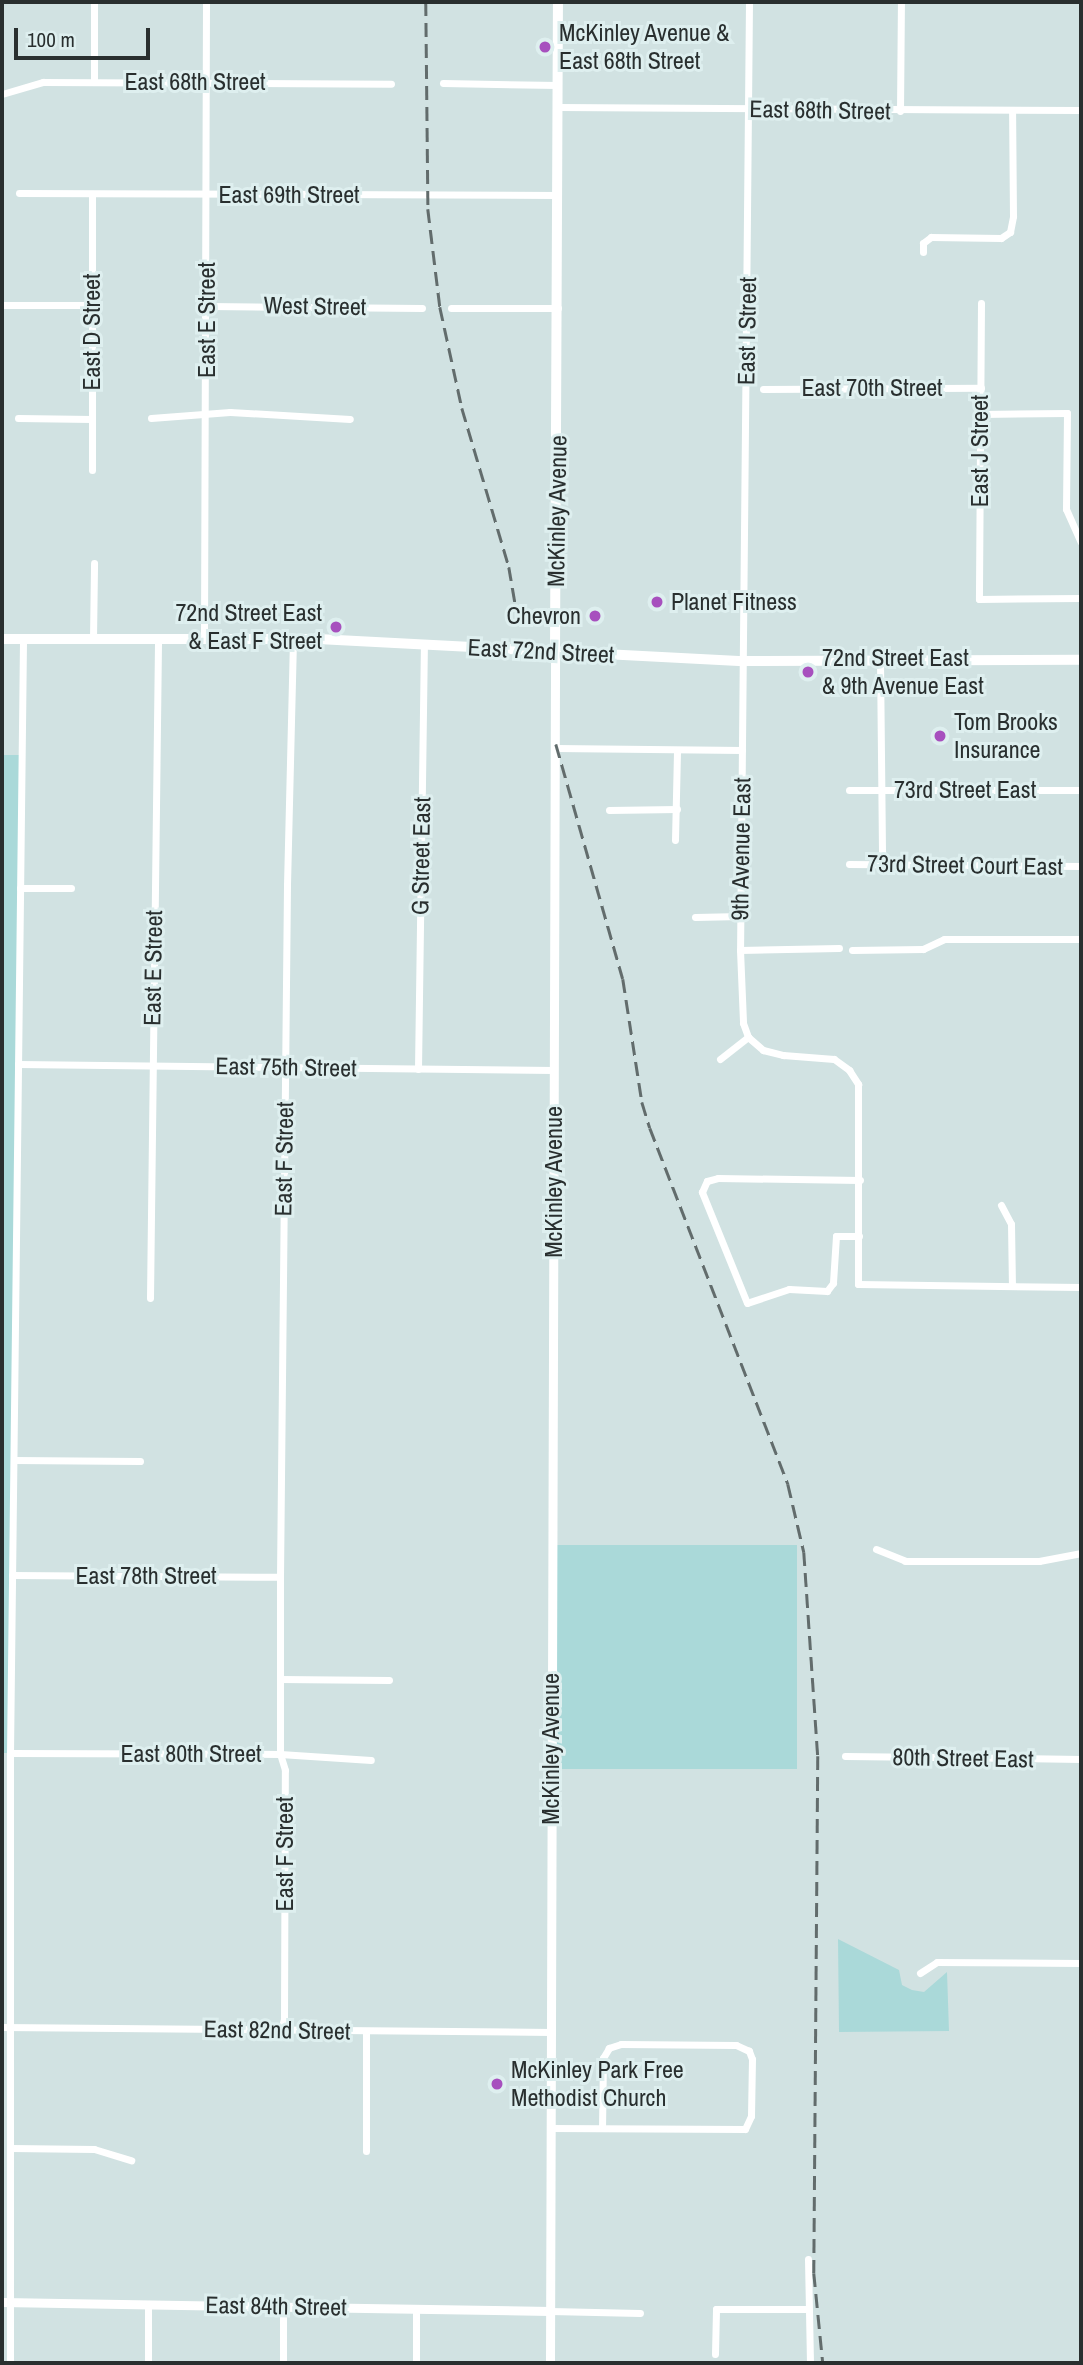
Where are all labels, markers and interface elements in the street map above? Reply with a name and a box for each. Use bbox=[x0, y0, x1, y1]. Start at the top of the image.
scale bar bbox=[18, 14, 154, 58]
place label: McKinley Avenue & East 68th Street bbox=[559, 19, 730, 75]
text: 100 m bbox=[27, 25, 75, 54]
marker: McKinley Avenue & East 68th Street bbox=[537, 39, 553, 55]
street label: East 68th Street bbox=[124, 68, 266, 96]
street label: East 68th Street bbox=[749, 94, 891, 126]
street label: East 69th Street bbox=[218, 181, 360, 209]
street label: East E Street bbox=[193, 262, 221, 378]
street label: East D Street bbox=[78, 273, 106, 391]
street label: East I Street bbox=[732, 277, 762, 385]
street label: West Street bbox=[264, 291, 366, 321]
street label: East 70th Street bbox=[801, 374, 943, 402]
street label: East J Street bbox=[966, 395, 994, 507]
street label: McKinley Avenue bbox=[541, 434, 573, 588]
place label: Planet Fitness bbox=[671, 588, 797, 616]
marker: Planet Fitness bbox=[649, 594, 665, 610]
place label: 72nd Street East & East F Street bbox=[175, 599, 322, 655]
place label: Chevron bbox=[507, 602, 581, 630]
marker: Chevron bbox=[587, 608, 603, 624]
marker: 72nd Street East & East F Street bbox=[328, 619, 344, 635]
street label: East 72nd Street bbox=[467, 633, 615, 669]
place label: 72nd Street East & 9th Avenue East bbox=[822, 644, 985, 700]
marker: 72nd Street East & 9th Avenue East bbox=[800, 664, 816, 680]
place label: Tom Brooks Insurance bbox=[954, 708, 1058, 764]
marker: Tom Brooks Insurance bbox=[932, 728, 948, 744]
street label: 73rd Street East bbox=[894, 776, 1036, 804]
street label: 9th Avenue East bbox=[725, 777, 757, 921]
street label: G Street East bbox=[406, 797, 436, 915]
street label: 73rd Street Court East bbox=[867, 849, 1063, 881]
street label: East E Street bbox=[138, 910, 168, 1026]
street label: East 75th Street bbox=[215, 1051, 357, 1083]
street label: East F Street bbox=[269, 1101, 299, 1217]
street label: McKinley Avenue bbox=[540, 1106, 568, 1258]
street label: East 78th Street bbox=[75, 1562, 217, 1590]
street label: McKinley Avenue bbox=[537, 1673, 565, 1825]
street label: East 80th Street bbox=[120, 1740, 262, 1768]
street label: 80th Street East bbox=[892, 1742, 1034, 1774]
street label: East F Street bbox=[271, 1797, 299, 1911]
street label: East 82nd Street bbox=[203, 2014, 351, 2046]
place label: McKinley Park Free Methodist Church bbox=[511, 2056, 684, 2112]
marker: McKinley Park Free Methodist Church bbox=[489, 2076, 505, 2092]
street label: East 84th Street bbox=[205, 2290, 347, 2322]

